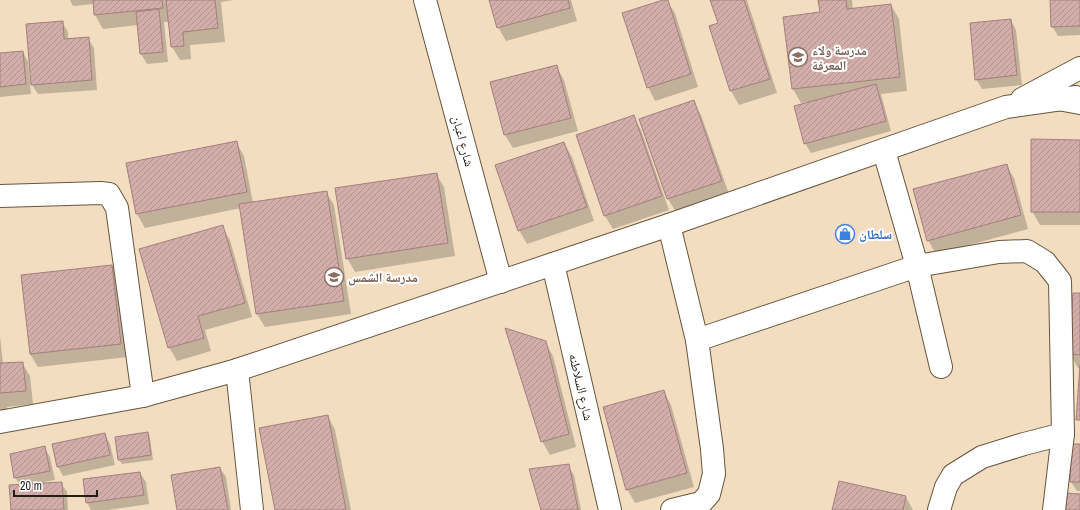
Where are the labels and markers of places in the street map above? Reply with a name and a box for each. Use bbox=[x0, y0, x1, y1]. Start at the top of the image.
place label: مدرسة ولاء المعرفة bbox=[812, 42, 867, 74]
school or university icon: مدرسة ولاء المعرفة bbox=[787, 46, 809, 68]
shop icon: سلطان bbox=[834, 223, 856, 245]
place label: سلطان bbox=[859, 226, 892, 243]
school or university icon: مدرسة الشمس bbox=[323, 266, 345, 288]
place label: مدرسة الشمس bbox=[348, 269, 418, 286]

